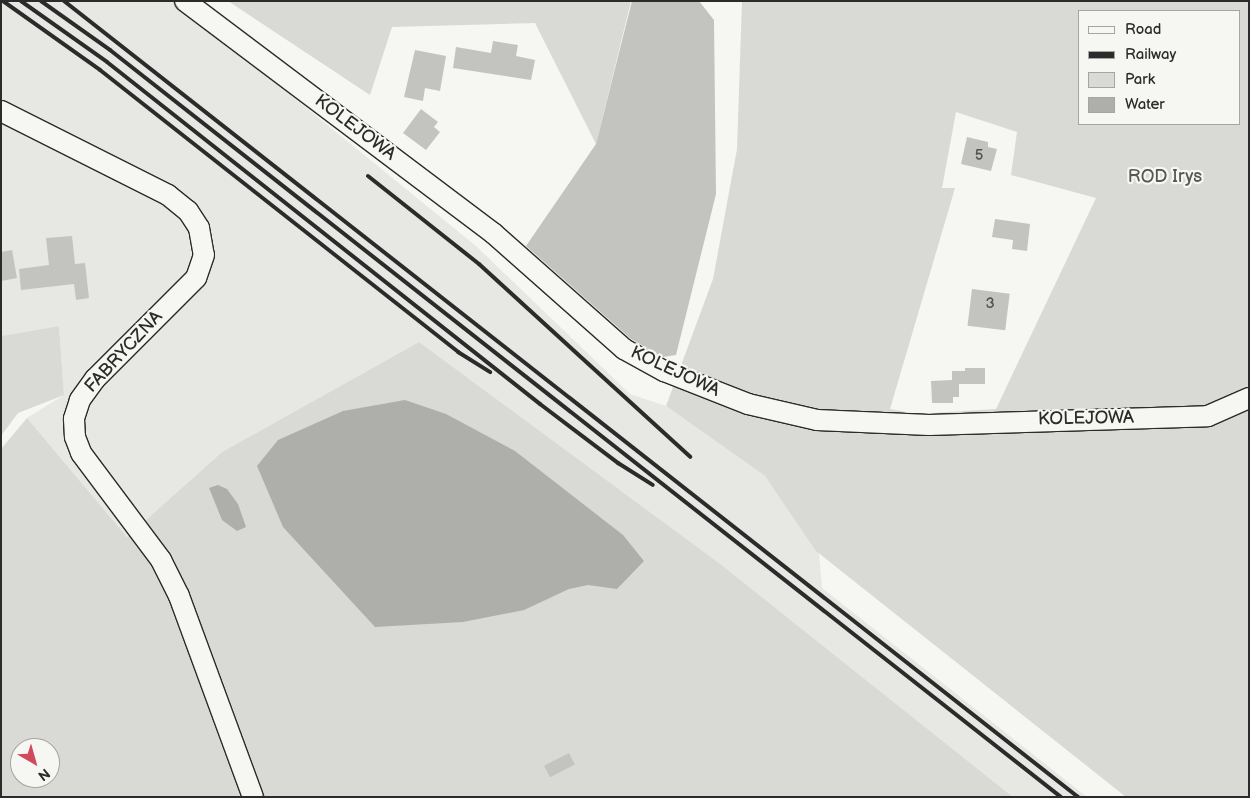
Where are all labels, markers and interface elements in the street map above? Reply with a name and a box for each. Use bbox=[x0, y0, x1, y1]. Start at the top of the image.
legend bbox=[1078, 10, 1240, 125]
text: Road bbox=[1125, 20, 1161, 39]
text: Railway bbox=[1125, 45, 1176, 64]
text: Park bbox=[1125, 70, 1155, 89]
street label: KOLEJOWA bbox=[310, 90, 400, 166]
text: Water bbox=[1125, 95, 1165, 114]
house number: 5 bbox=[975, 147, 983, 165]
park label: ROD Irys bbox=[1128, 166, 1202, 188]
house number: 3 bbox=[985, 295, 995, 313]
street label: FABRYCZNA bbox=[81, 307, 167, 397]
street label: KOLEJOWA bbox=[627, 342, 723, 402]
street label: KOLEJOWA bbox=[1038, 407, 1134, 431]
north arrow bbox=[10, 738, 60, 788]
text: N bbox=[35, 764, 53, 784]

